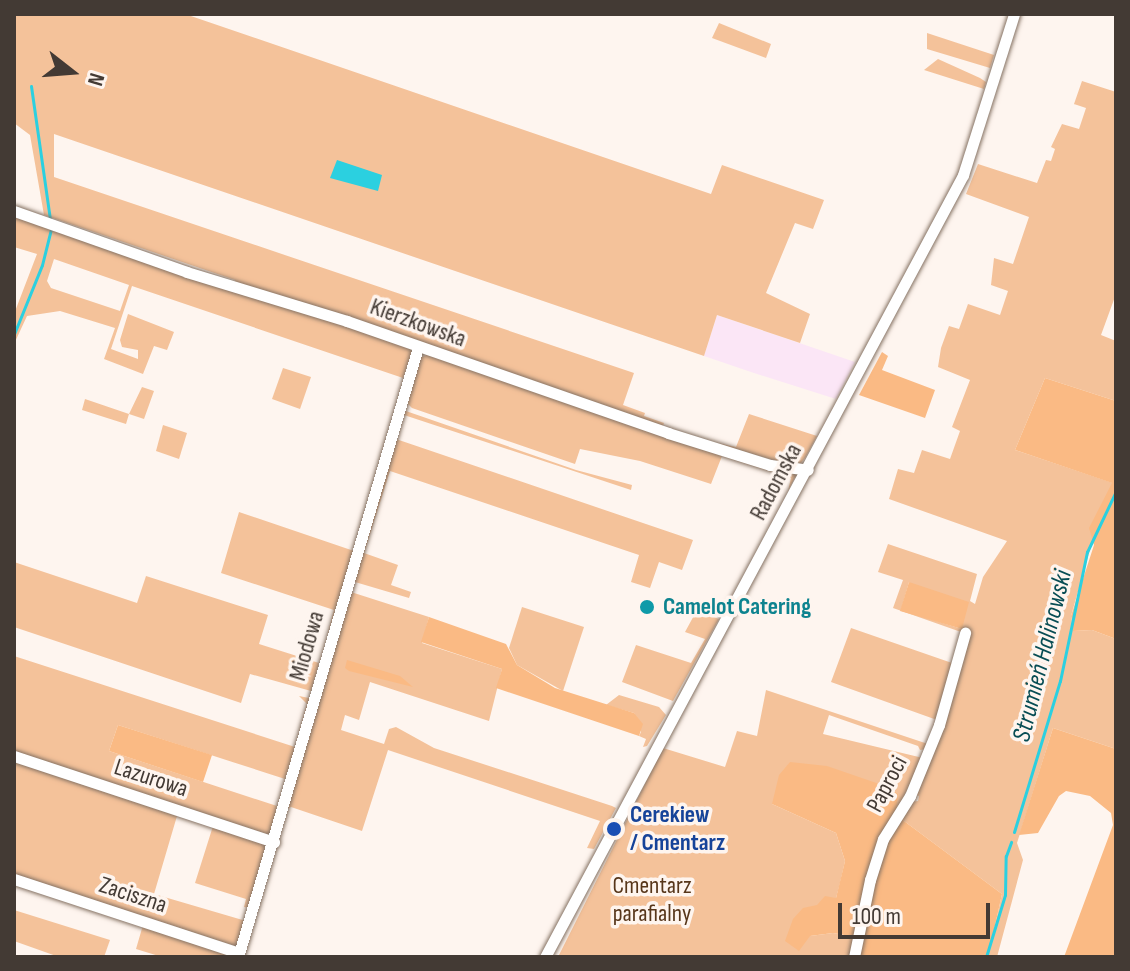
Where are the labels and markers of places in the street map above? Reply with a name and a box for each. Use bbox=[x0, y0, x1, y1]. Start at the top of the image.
place label: Camelot Catering bbox=[663, 593, 811, 621]
marker: Camelot Catering bbox=[638, 598, 656, 616]
place label: Cerekiew / Cmentarz bbox=[630, 801, 725, 857]
marker: Cerekiew / Cmentarz bbox=[605, 820, 623, 838]

